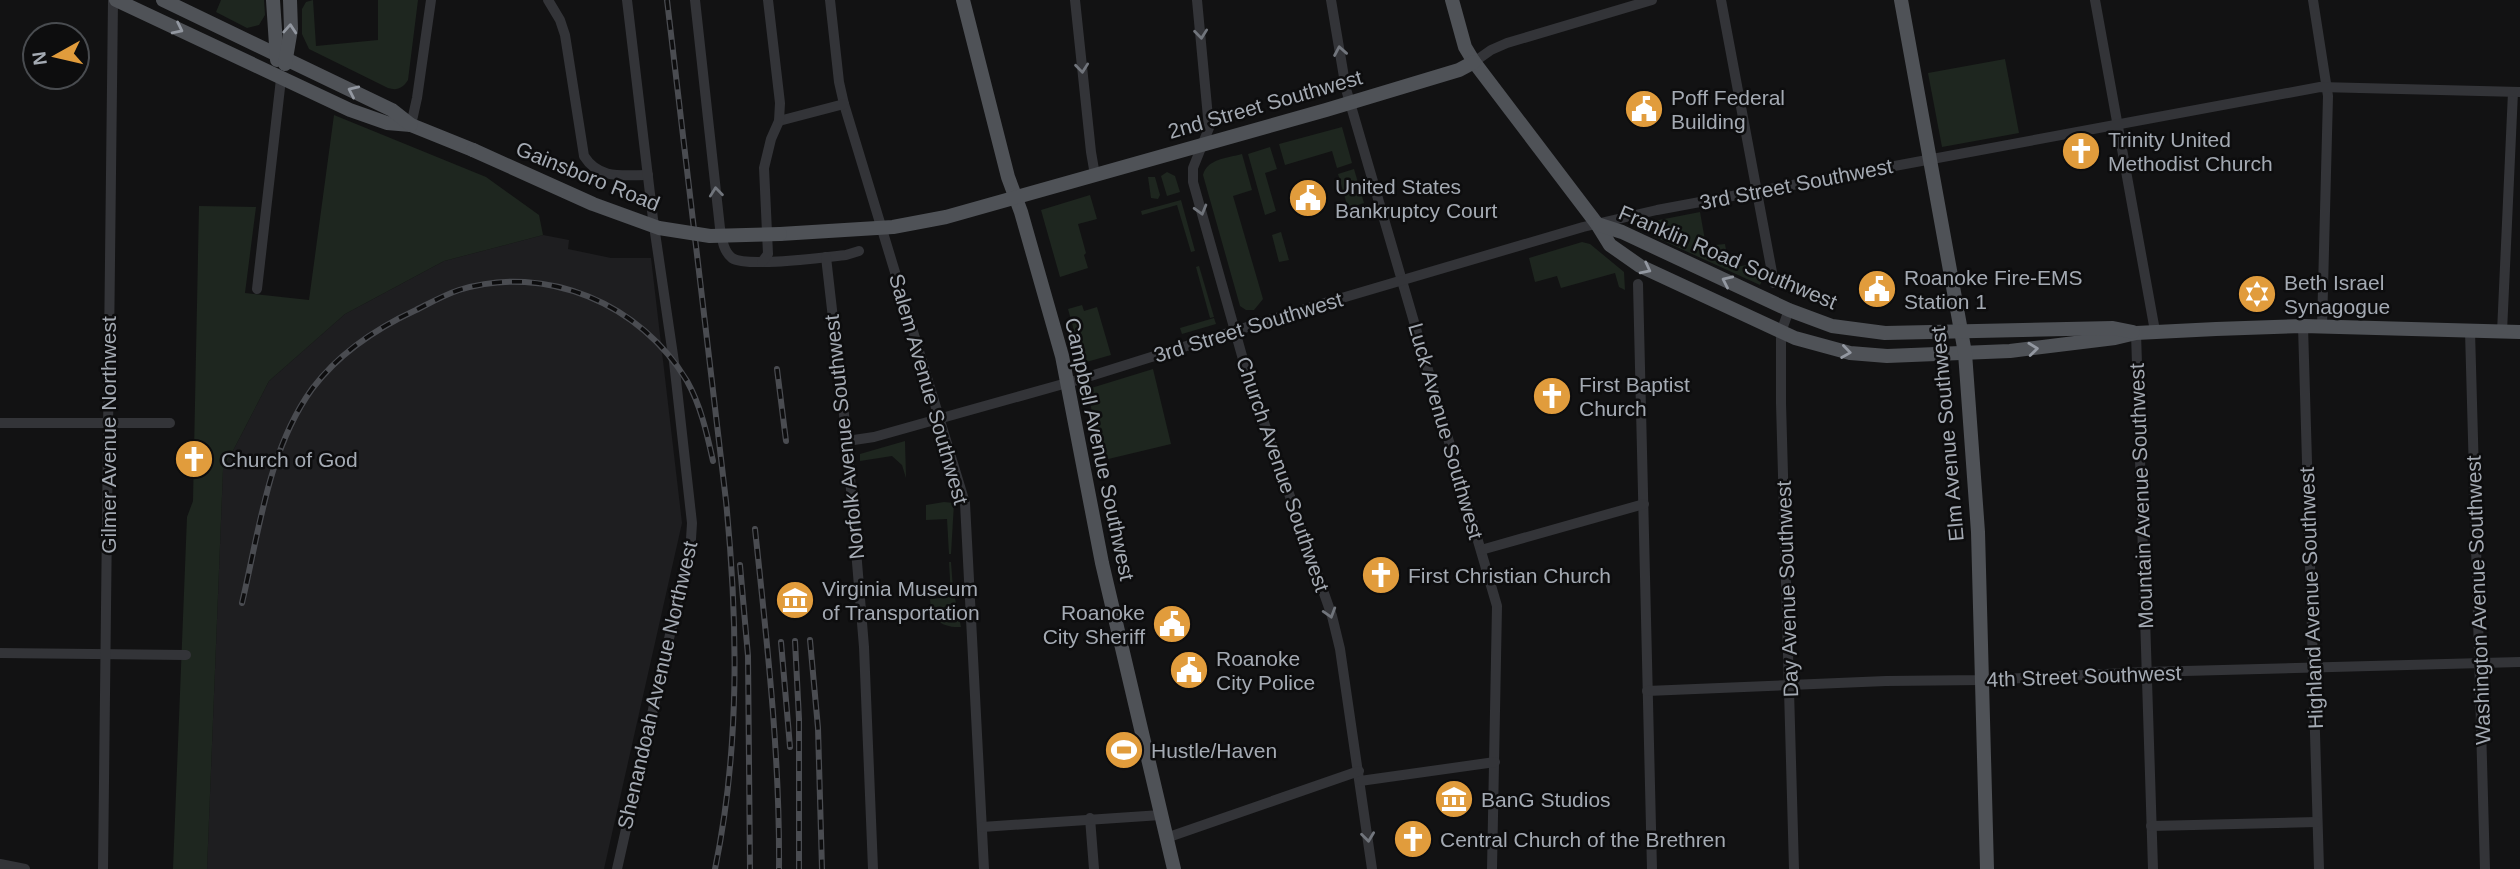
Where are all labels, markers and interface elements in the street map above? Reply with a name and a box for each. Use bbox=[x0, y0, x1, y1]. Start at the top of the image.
one-way arrow bbox=[171, 20, 183, 34]
north arrow bbox=[21, 21, 91, 91]
one-way arrow bbox=[282, 24, 297, 35]
one-way arrow bbox=[1193, 29, 1208, 40]
one-way arrow bbox=[1333, 45, 1348, 57]
text: N bbox=[28, 50, 51, 67]
one-way arrow bbox=[1074, 63, 1089, 74]
street label: 2nd Street Southwest bbox=[1165, 65, 1365, 143]
one-way arrow bbox=[348, 85, 360, 99]
place label: Poff Federal Building bbox=[1671, 86, 1785, 133]
public building icon: Poff Federal Building bbox=[1623, 88, 1665, 130]
place label: Trinity United Methodist Church bbox=[2108, 128, 2273, 175]
church icon: Trinity United Methodist Church bbox=[2060, 130, 2102, 172]
street label: Gainsboro Road bbox=[513, 137, 663, 215]
street label: 3rd Street Southwest bbox=[1698, 154, 1895, 214]
place label: United States Bankruptcy Court bbox=[1335, 175, 1497, 222]
public building icon: United States Bankruptcy Court bbox=[1287, 177, 1329, 219]
one-way arrow bbox=[709, 186, 724, 197]
street label: Franklin Road Southwest bbox=[1616, 201, 1841, 313]
one-way arrow bbox=[1193, 204, 1207, 216]
one-way arrow bbox=[1639, 261, 1651, 274]
place label: Roanoke Fire-EMS Station 1 bbox=[1904, 266, 2083, 313]
public building icon: Roanoke Fire-EMS Station 1 bbox=[1856, 268, 1898, 310]
street label: Salem Avenue Southwest bbox=[885, 271, 973, 507]
place label: Beth Israel Synagogue bbox=[2284, 271, 2390, 318]
synagogue icon: Beth Israel Synagogue bbox=[2236, 273, 2278, 315]
one-way arrow bbox=[1722, 276, 1735, 290]
street label: 3rd Street Southwest bbox=[1151, 287, 1345, 367]
street label: Norfolk Avenue Southwest bbox=[820, 313, 868, 560]
street label: Campbell Avenue Southwest bbox=[1061, 315, 1139, 583]
street label: Gilmer Avenue Northwest bbox=[97, 316, 120, 554]
street label: Luck Avenue Southwest bbox=[1404, 320, 1488, 542]
street label: Elm Avenue Southwest bbox=[1926, 325, 1968, 542]
one-way arrow bbox=[2027, 342, 2038, 357]
one-way arrow bbox=[1840, 345, 1852, 360]
street label: Church Avenue Southwest bbox=[1232, 353, 1334, 595]
street label: Mountain Avenue Southwest bbox=[2125, 363, 2157, 629]
place label: First Baptist Church bbox=[1579, 373, 1690, 420]
church icon: First Baptist Church bbox=[1531, 375, 1573, 417]
church icon: Church of God bbox=[173, 438, 215, 480]
place label: Church of God bbox=[221, 448, 358, 471]
street label: Washington Avenue Southwest bbox=[2461, 455, 2495, 745]
street label: Highland Avenue Southwest bbox=[2295, 466, 2327, 729]
street label: Day Avenue Southwest bbox=[1772, 480, 1802, 698]
street label: Shenandoah Avenue Northwest bbox=[613, 539, 701, 831]
church icon: First Christian Church bbox=[1360, 554, 1402, 596]
place label: First Christian Church bbox=[1408, 564, 1611, 587]
place label: Virginia Museum of Transportation bbox=[822, 577, 980, 624]
museum icon: Virginia Museum of Transportation bbox=[774, 579, 816, 621]
place label: Roanoke City Sheriff bbox=[1043, 601, 1145, 648]
public building icon: Roanoke City Sheriff bbox=[1151, 603, 1193, 645]
one-way arrow bbox=[1322, 607, 1337, 619]
place label: Roanoke City Police bbox=[1216, 647, 1315, 694]
public building icon: Roanoke City Police bbox=[1168, 649, 1210, 691]
street label: 4th Street Southwest bbox=[1986, 661, 2182, 691]
sports icon: Hustle/Haven bbox=[1103, 729, 1145, 771]
place label: Hustle/Haven bbox=[1151, 739, 1277, 762]
museum icon: BanG Studios bbox=[1433, 778, 1475, 820]
place label: BanG Studios bbox=[1481, 788, 1611, 811]
church icon: Central Church of the Brethren bbox=[1392, 818, 1434, 860]
place label: Central Church of the Brethren bbox=[1440, 828, 1726, 851]
one-way arrow bbox=[1360, 831, 1375, 843]

